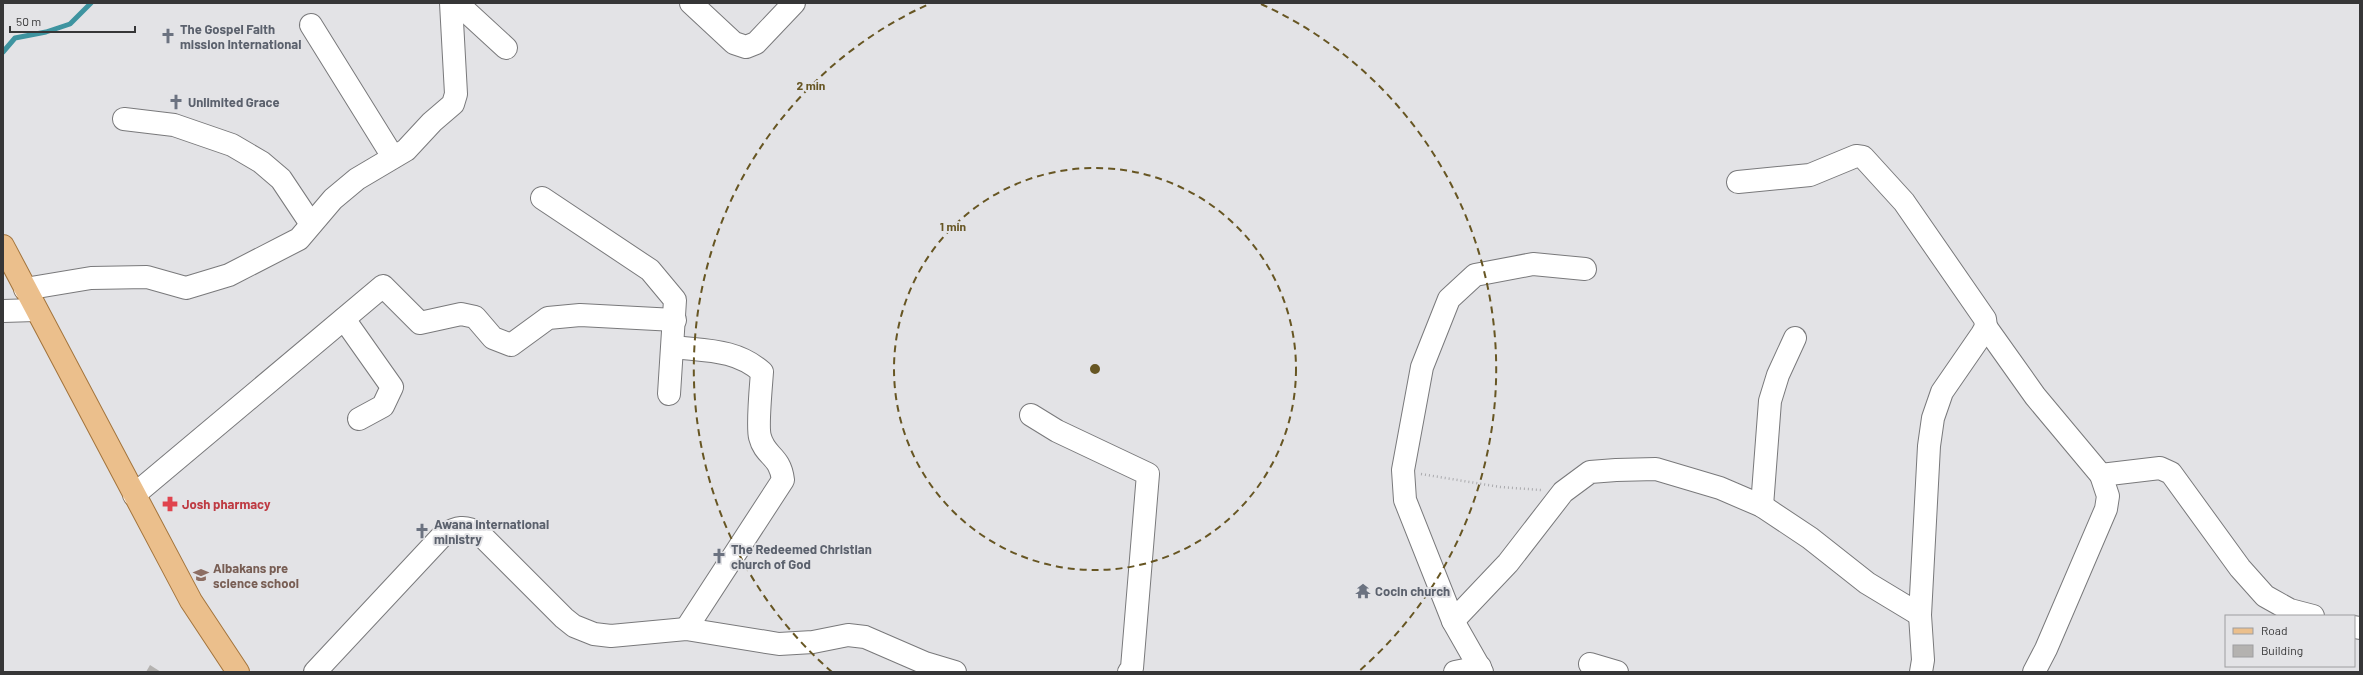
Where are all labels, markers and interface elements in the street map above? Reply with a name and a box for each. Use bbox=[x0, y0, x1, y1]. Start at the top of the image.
scale bar bbox=[10, 8, 135, 34]
text: 50 m bbox=[16, 14, 41, 28]
place label: The Gospel Faith mission International bbox=[180, 21, 301, 52]
church icon: The Gospel Faith mission International bbox=[159, 27, 177, 45]
text: 2 min bbox=[797, 78, 825, 92]
church icon: Unlimited Grace bbox=[167, 93, 185, 111]
place label: Unlimited Grace bbox=[188, 94, 280, 110]
text: 1 min bbox=[940, 219, 966, 233]
centre of rings bbox=[1088, 362, 1102, 376]
pharmacy icon: Josh pharmacy bbox=[161, 495, 179, 513]
place label: Josh pharmacy bbox=[182, 496, 271, 512]
place label: Awana international ministry bbox=[434, 516, 549, 547]
church icon: Awana international ministry bbox=[413, 522, 431, 540]
place label: The Redeemed Christian church of God bbox=[731, 541, 872, 572]
church icon: The Redeemed Christian church of God bbox=[710, 547, 728, 565]
place label: Albakans pre science school bbox=[213, 560, 299, 591]
school or university icon: Albakans pre science school bbox=[192, 566, 210, 584]
temple icon: Cocin church bbox=[1354, 582, 1372, 600]
place label: Cocin church bbox=[1375, 583, 1450, 599]
legend bbox=[2225, 615, 2355, 667]
text: Road bbox=[2261, 623, 2288, 637]
text: Building bbox=[2261, 643, 2303, 657]

